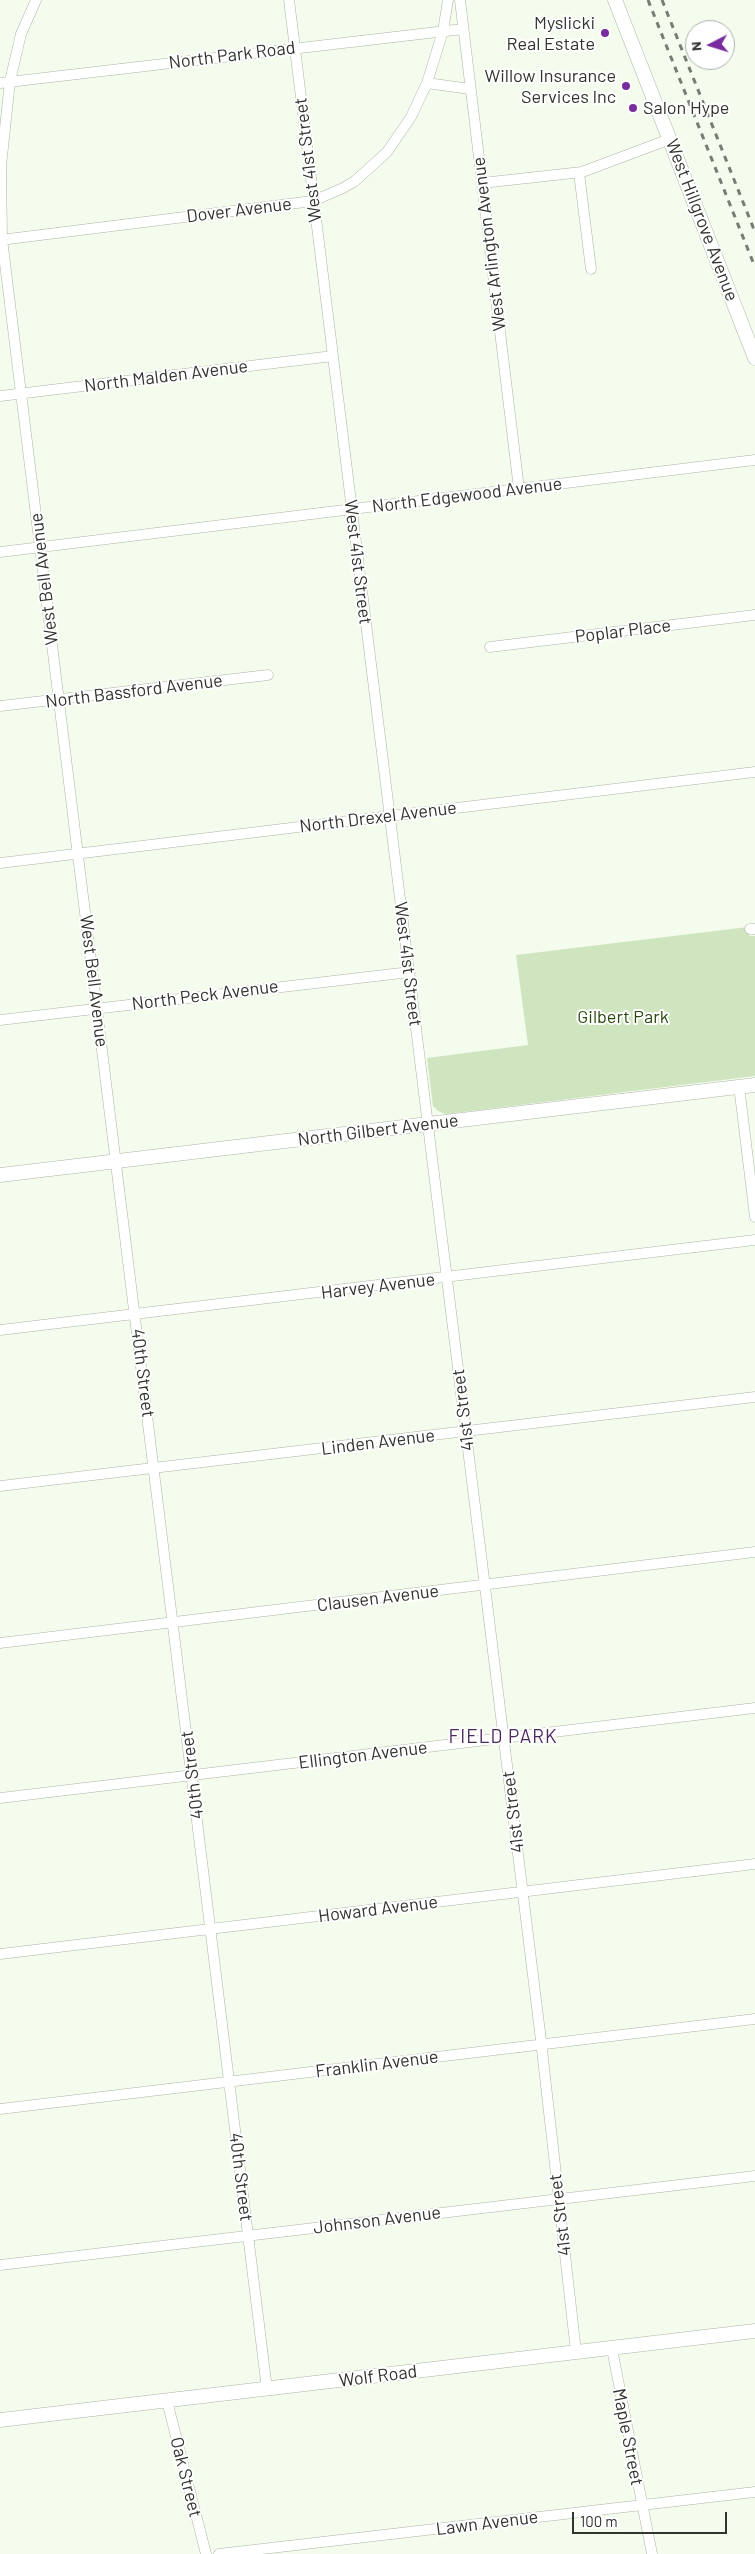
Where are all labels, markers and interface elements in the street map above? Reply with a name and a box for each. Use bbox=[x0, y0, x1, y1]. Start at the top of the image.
place label: Myslicki Real Estate bbox=[507, 12, 595, 54]
north arrow bbox=[685, 20, 735, 70]
marker: Myslicki Real Estate bbox=[599, 27, 611, 39]
street label: North Park Road bbox=[167, 37, 297, 73]
text: N bbox=[687, 41, 704, 52]
place label: Willow Insurance Services Inc bbox=[484, 65, 616, 108]
marker: Willow Insurance Services Inc bbox=[620, 80, 632, 92]
street label: West 41st Street bbox=[290, 96, 326, 224]
place label: Salon Hype bbox=[643, 97, 729, 119]
marker: Salon Hype bbox=[627, 102, 639, 114]
street label: West Hillgrove Avenue bbox=[661, 136, 743, 304]
street label: West Arlington Avenue bbox=[468, 156, 510, 332]
street label: Dover Avenue bbox=[185, 193, 293, 227]
street label: North Malden Avenue bbox=[83, 355, 249, 397]
street label: North Edgewood Avenue bbox=[371, 473, 563, 517]
street label: West 41st Street bbox=[340, 498, 376, 626]
street label: West Bell Avenue bbox=[25, 512, 63, 646]
street label: Poplar Place bbox=[574, 614, 672, 648]
street label: North Bassford Avenue bbox=[44, 669, 224, 713]
street label: North Drexel Avenue bbox=[298, 797, 458, 837]
street label: West 41st Street bbox=[390, 900, 426, 1028]
street label: West Bell Avenue bbox=[75, 914, 113, 1048]
street label: North Peck Avenue bbox=[130, 975, 280, 1015]
park label: Gilbert Park bbox=[577, 1006, 669, 1028]
street label: North Gilbert Avenue bbox=[296, 1109, 460, 1151]
street label: Harvey Avenue bbox=[320, 1268, 436, 1304]
street label: 40th Street bbox=[127, 1327, 159, 1419]
street label: 41st Street bbox=[447, 1368, 479, 1452]
street label: Linden Avenue bbox=[320, 1424, 436, 1460]
street label: Clausen Avenue bbox=[316, 1580, 440, 1616]
district label: FIELD PARK bbox=[447, 1726, 559, 1748]
street label: 40th Street bbox=[176, 1729, 208, 1821]
street label: Ellington Avenue bbox=[297, 1736, 429, 1774]
street label: 41st Street bbox=[497, 1770, 529, 1854]
street label: Howard Avenue bbox=[317, 1891, 439, 1927]
street label: Franklin Avenue bbox=[314, 2046, 440, 2082]
street label: 40th Street bbox=[225, 2131, 257, 2223]
street label: 41st Street bbox=[544, 2173, 576, 2257]
street label: Johnson Avenue bbox=[312, 2201, 442, 2239]
street label: Wolf Road bbox=[338, 2360, 418, 2392]
street label: Maple Street bbox=[608, 2387, 648, 2487]
street label: Oak Street bbox=[166, 2435, 206, 2519]
scale bar bbox=[575, 2502, 730, 2534]
street label: Lawn Avenue bbox=[435, 2506, 539, 2540]
text: 100 m bbox=[580, 2512, 618, 2530]

